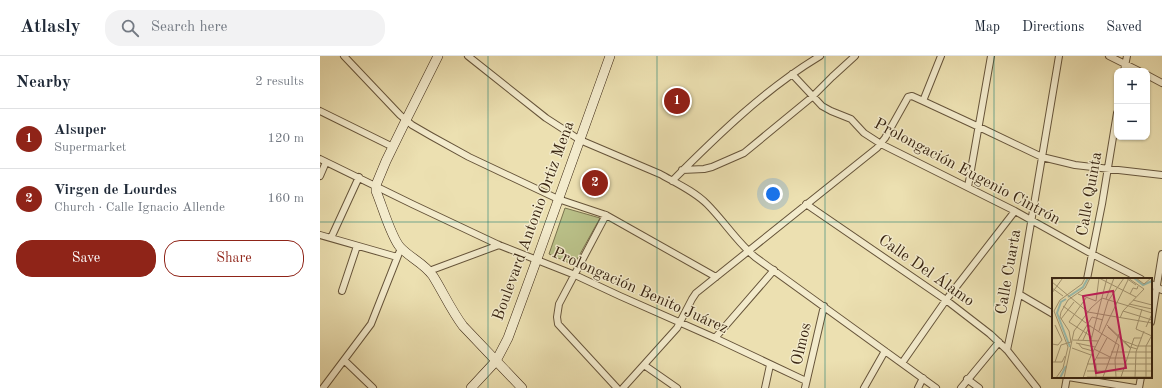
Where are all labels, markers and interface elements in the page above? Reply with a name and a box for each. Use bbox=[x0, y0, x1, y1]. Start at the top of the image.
search box bbox=[105, 10, 385, 46]
icon: search bbox=[119, 17, 141, 39]
text: Atlasly bbox=[20, 18, 81, 37]
text: Search here bbox=[151, 20, 228, 35]
text: Map bbox=[974, 20, 1000, 34]
text: Directions bbox=[1022, 20, 1084, 34]
text: Saved bbox=[1106, 20, 1142, 34]
map controls bbox=[1114, 68, 1150, 140]
button: + bbox=[1114, 68, 1150, 104]
text: Nearby bbox=[16, 74, 71, 91]
text: 2 results bbox=[255, 75, 304, 88]
pin: 1 bbox=[664, 86, 690, 116]
button: − bbox=[1114, 104, 1150, 140]
street label: Prolongación Eugenio Cintrón bbox=[871, 116, 1063, 228]
street label: Boulevard Antonio Ortiz Mena bbox=[490, 119, 578, 323]
text: Alsuper bbox=[54, 123, 106, 138]
text: 1 bbox=[25, 132, 33, 145]
text: 120 m bbox=[267, 132, 304, 145]
text: Supermarket bbox=[54, 141, 126, 154]
street label: Calle Quinta bbox=[1075, 151, 1105, 237]
pin: 2 bbox=[582, 168, 608, 198]
text: Virgen de Lourdes bbox=[54, 183, 177, 198]
your location bbox=[763, 184, 783, 204]
text: 2 bbox=[25, 192, 33, 205]
text: 160 m bbox=[267, 192, 304, 205]
text: Church · Calle Ignacio Allende bbox=[54, 201, 225, 214]
street label: Calle Cuarta bbox=[994, 228, 1024, 316]
street label: Calle Del Álamo bbox=[875, 229, 979, 310]
button: Save bbox=[16, 240, 156, 277]
button: Share bbox=[164, 240, 304, 277]
street label: Prolongación Benito Juárez bbox=[550, 245, 730, 337]
inset map bbox=[1052, 278, 1152, 378]
street label: Olmos bbox=[789, 321, 815, 367]

